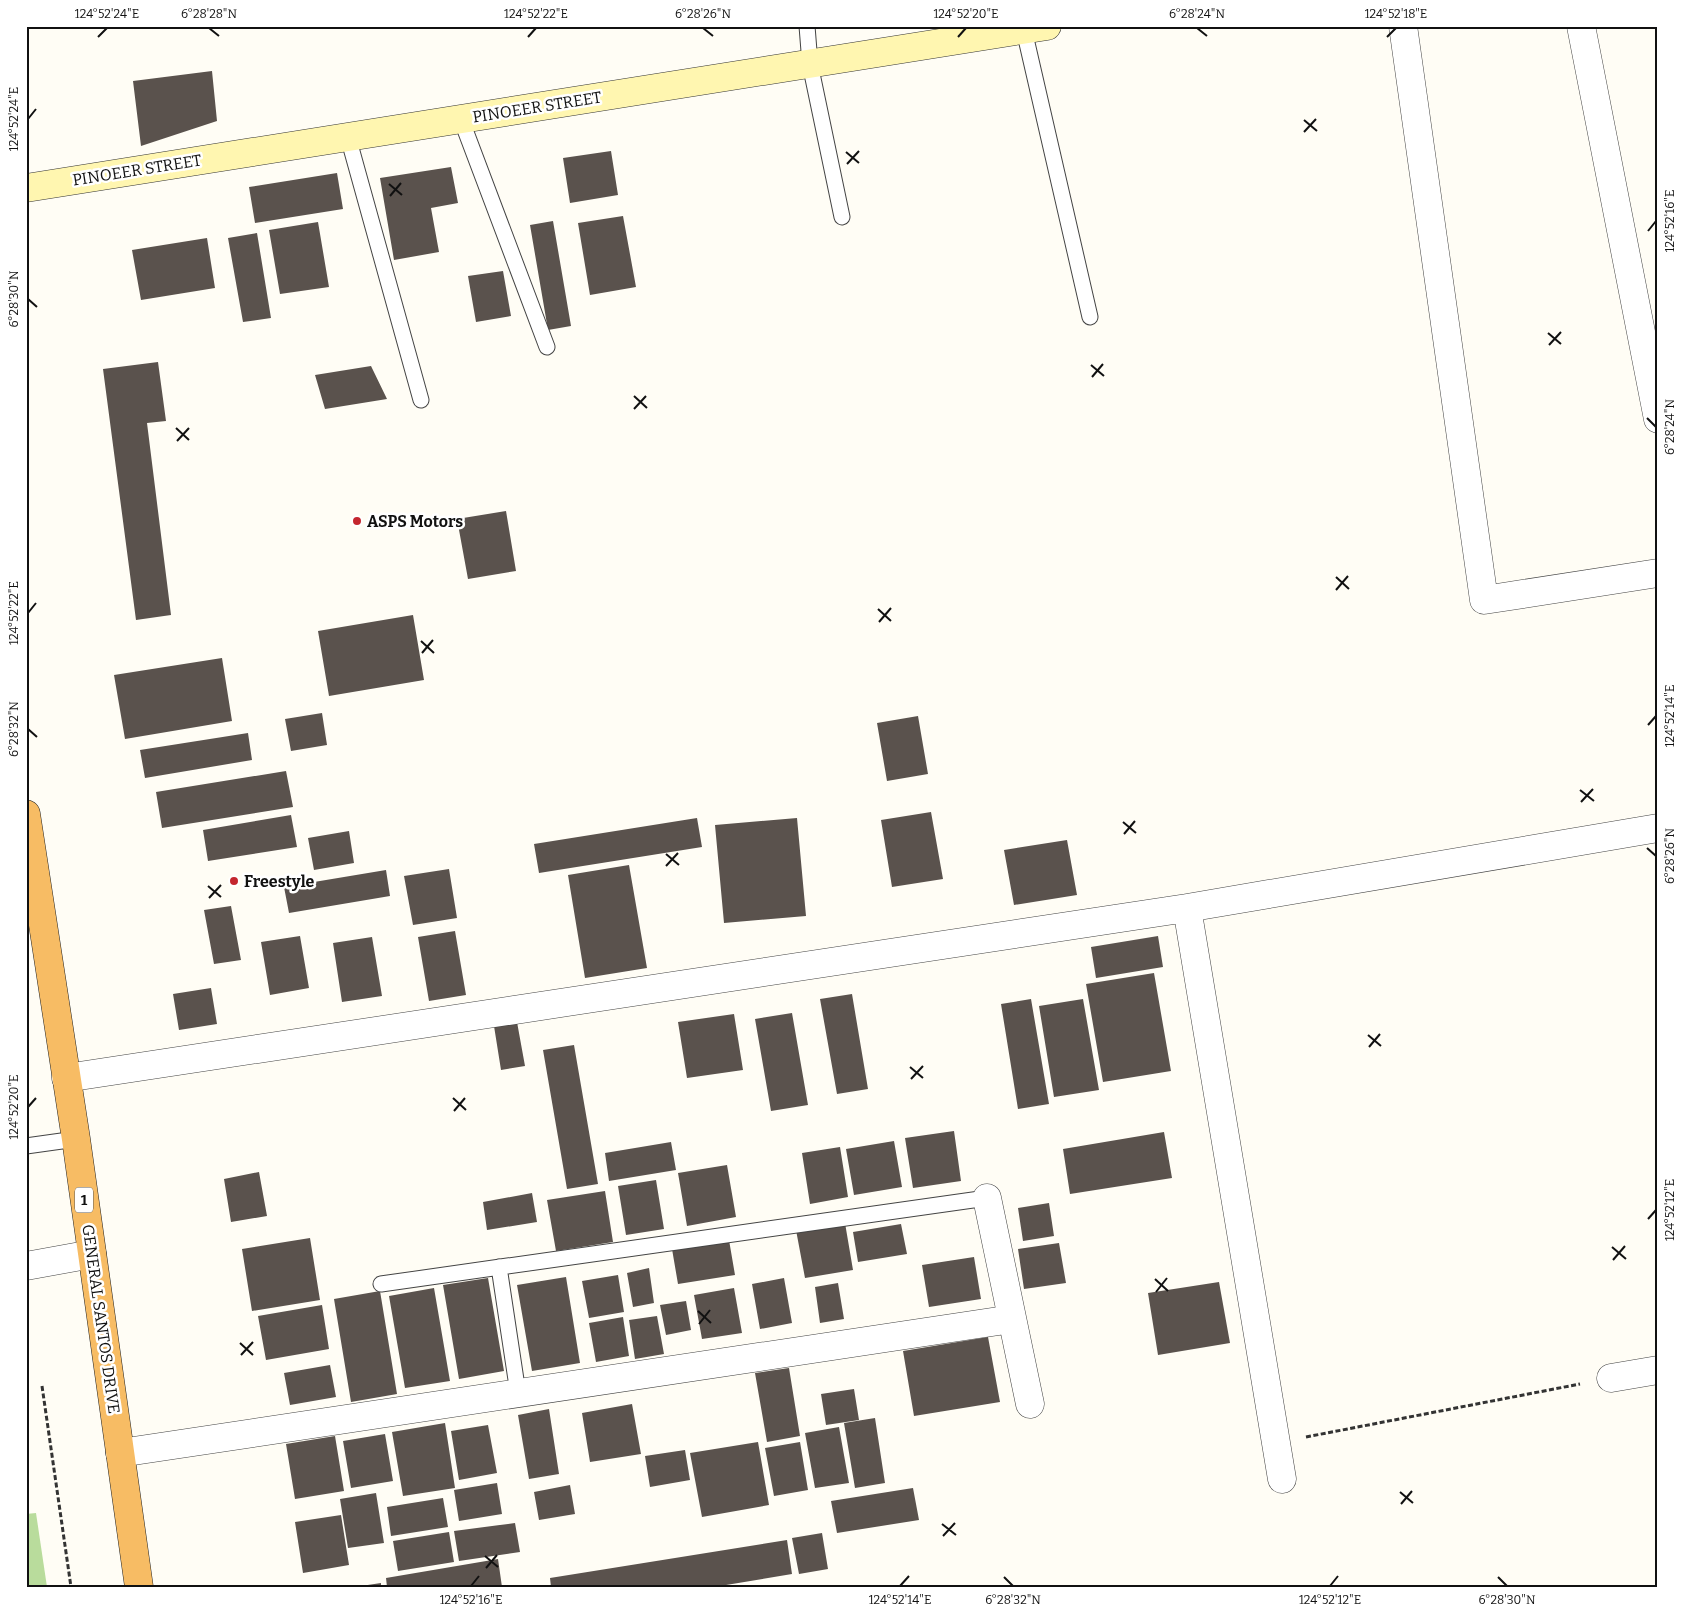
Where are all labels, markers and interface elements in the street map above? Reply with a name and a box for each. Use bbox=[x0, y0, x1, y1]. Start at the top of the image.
text: 124°52'24"E bbox=[75, 7, 139, 21]
text: 6°28'28"N bbox=[181, 7, 237, 21]
text: 124°52'22"E bbox=[504, 7, 568, 21]
text: 6°28'26"N bbox=[675, 7, 731, 21]
text: 124°52'20"E bbox=[933, 7, 999, 21]
text: 6°28'24"N bbox=[1169, 7, 1225, 21]
text: 124°52'18"E bbox=[1365, 7, 1427, 21]
text: 124°52'24"E bbox=[7, 87, 21, 151]
street label: PINOEER STREET bbox=[471, 87, 603, 127]
street label: PINOEER STREET bbox=[71, 150, 203, 190]
text: 124°52'16"E bbox=[1663, 190, 1677, 252]
text: 6°28'30"N bbox=[7, 270, 21, 327]
text: 6°28'24"N bbox=[1663, 399, 1677, 455]
place label: ASPS Motors bbox=[367, 512, 463, 531]
marker: ASPS Motors bbox=[351, 515, 363, 527]
text: 124°52'22"E bbox=[7, 581, 21, 645]
text: 124°52'14"E bbox=[1663, 685, 1677, 747]
text: 6°28'32"N bbox=[7, 701, 21, 757]
text: 6°28'26"N bbox=[1663, 828, 1677, 884]
place label: Freestyle bbox=[244, 872, 315, 891]
marker: Freestyle bbox=[228, 875, 240, 887]
text: 124°52'20"E bbox=[7, 1074, 21, 1140]
text: 124°52'12"E bbox=[1663, 1179, 1677, 1241]
road number: 1 bbox=[75, 1188, 93, 1212]
street label: GENERAL SANTOS DRIVE bbox=[78, 1223, 124, 1415]
text: 124°52'16"E bbox=[440, 1593, 502, 1607]
text: 124°52'14"E bbox=[869, 1593, 931, 1607]
text: 6°28'32"N bbox=[985, 1593, 1041, 1607]
text: 124°52'12"E bbox=[1299, 1593, 1361, 1607]
text: 6°28'30"N bbox=[1479, 1593, 1536, 1607]

